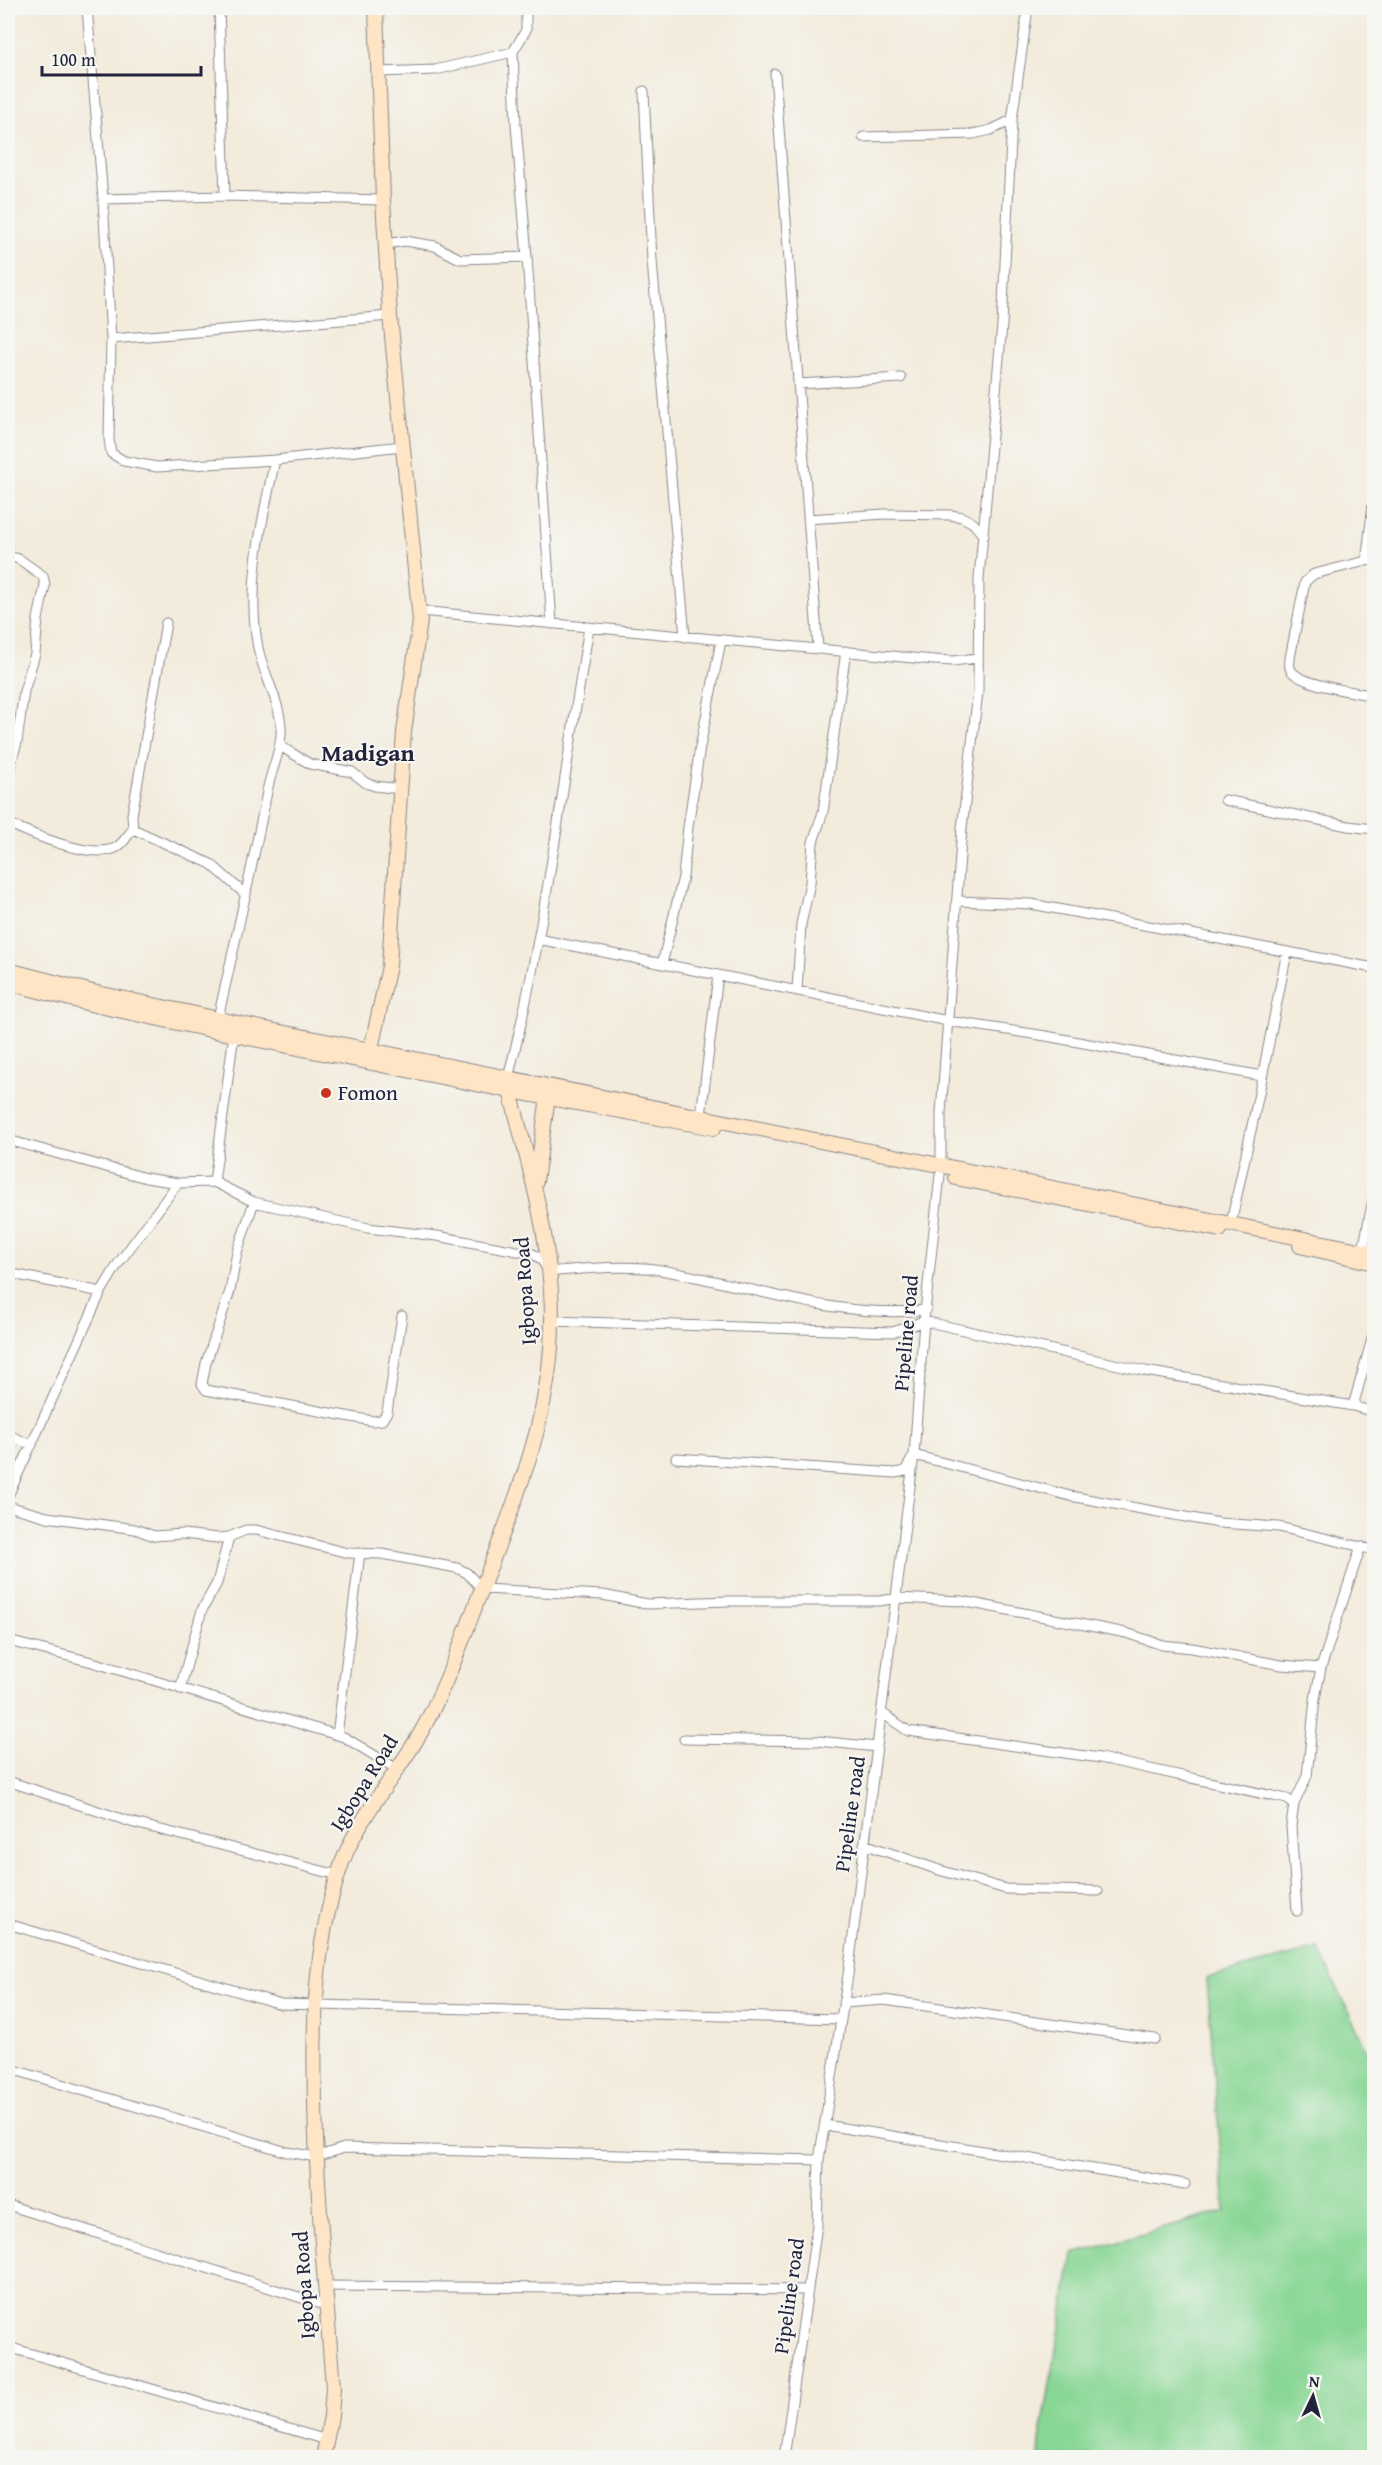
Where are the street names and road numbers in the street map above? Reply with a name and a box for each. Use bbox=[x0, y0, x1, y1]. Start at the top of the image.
street label: Igbopa Road bbox=[505, 1235, 544, 1346]
street label: Pipeline road bbox=[885, 1273, 926, 1392]
street label: Igbopa Road bbox=[322, 1728, 406, 1837]
street label: Pipeline road bbox=[826, 1753, 873, 1874]
street label: Igbopa Road bbox=[284, 2229, 323, 2340]
street label: Pipeline road bbox=[765, 2235, 812, 2356]

